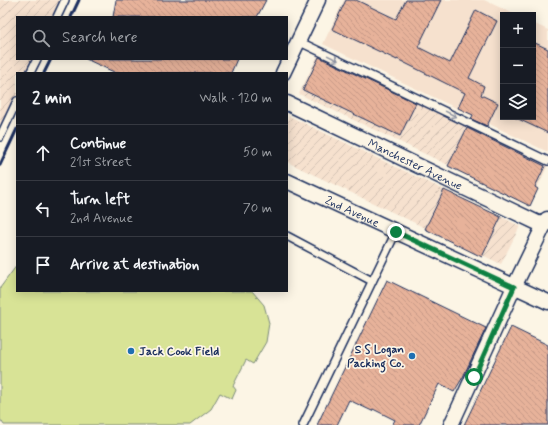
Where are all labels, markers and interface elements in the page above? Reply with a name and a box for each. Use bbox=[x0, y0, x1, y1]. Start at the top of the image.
map controls bbox=[500, 12, 536, 120]
button: + bbox=[500, 12, 536, 48]
search box bbox=[16, 16, 288, 60]
icon: search bbox=[30, 27, 52, 49]
text: Search here bbox=[62, 28, 138, 48]
button: − bbox=[500, 48, 536, 84]
one-way arrow bbox=[327, 55, 339, 62]
button: layers bbox=[500, 84, 536, 120]
text: 2 min bbox=[32, 87, 72, 109]
text: Walk · 120 m bbox=[200, 90, 272, 107]
one-way arrow bbox=[444, 111, 456, 118]
text: Continue bbox=[70, 134, 126, 154]
street label: Manchester Avenue bbox=[365, 136, 465, 195]
icon: ahead bbox=[32, 142, 54, 164]
text: 50 m bbox=[243, 144, 272, 161]
text: 21st Street bbox=[70, 154, 132, 171]
text: Turn left bbox=[70, 190, 130, 210]
street label: 2nd Avenue bbox=[322, 193, 382, 232]
icon: left bbox=[32, 198, 54, 220]
text: 70 m bbox=[243, 200, 272, 217]
text: 2nd Avenue bbox=[70, 210, 133, 227]
route end bbox=[387, 223, 405, 241]
icon: arrive bbox=[32, 254, 54, 276]
text: Arrive at destination bbox=[70, 255, 199, 275]
place label: S S Logan Packing Co. bbox=[347, 342, 404, 373]
place label: Jack Cook Field bbox=[139, 344, 219, 360]
marker: Jack Cook Field bbox=[126, 346, 136, 356]
marker: S S Logan Packing Co. bbox=[407, 351, 417, 361]
route start bbox=[465, 368, 483, 386]

